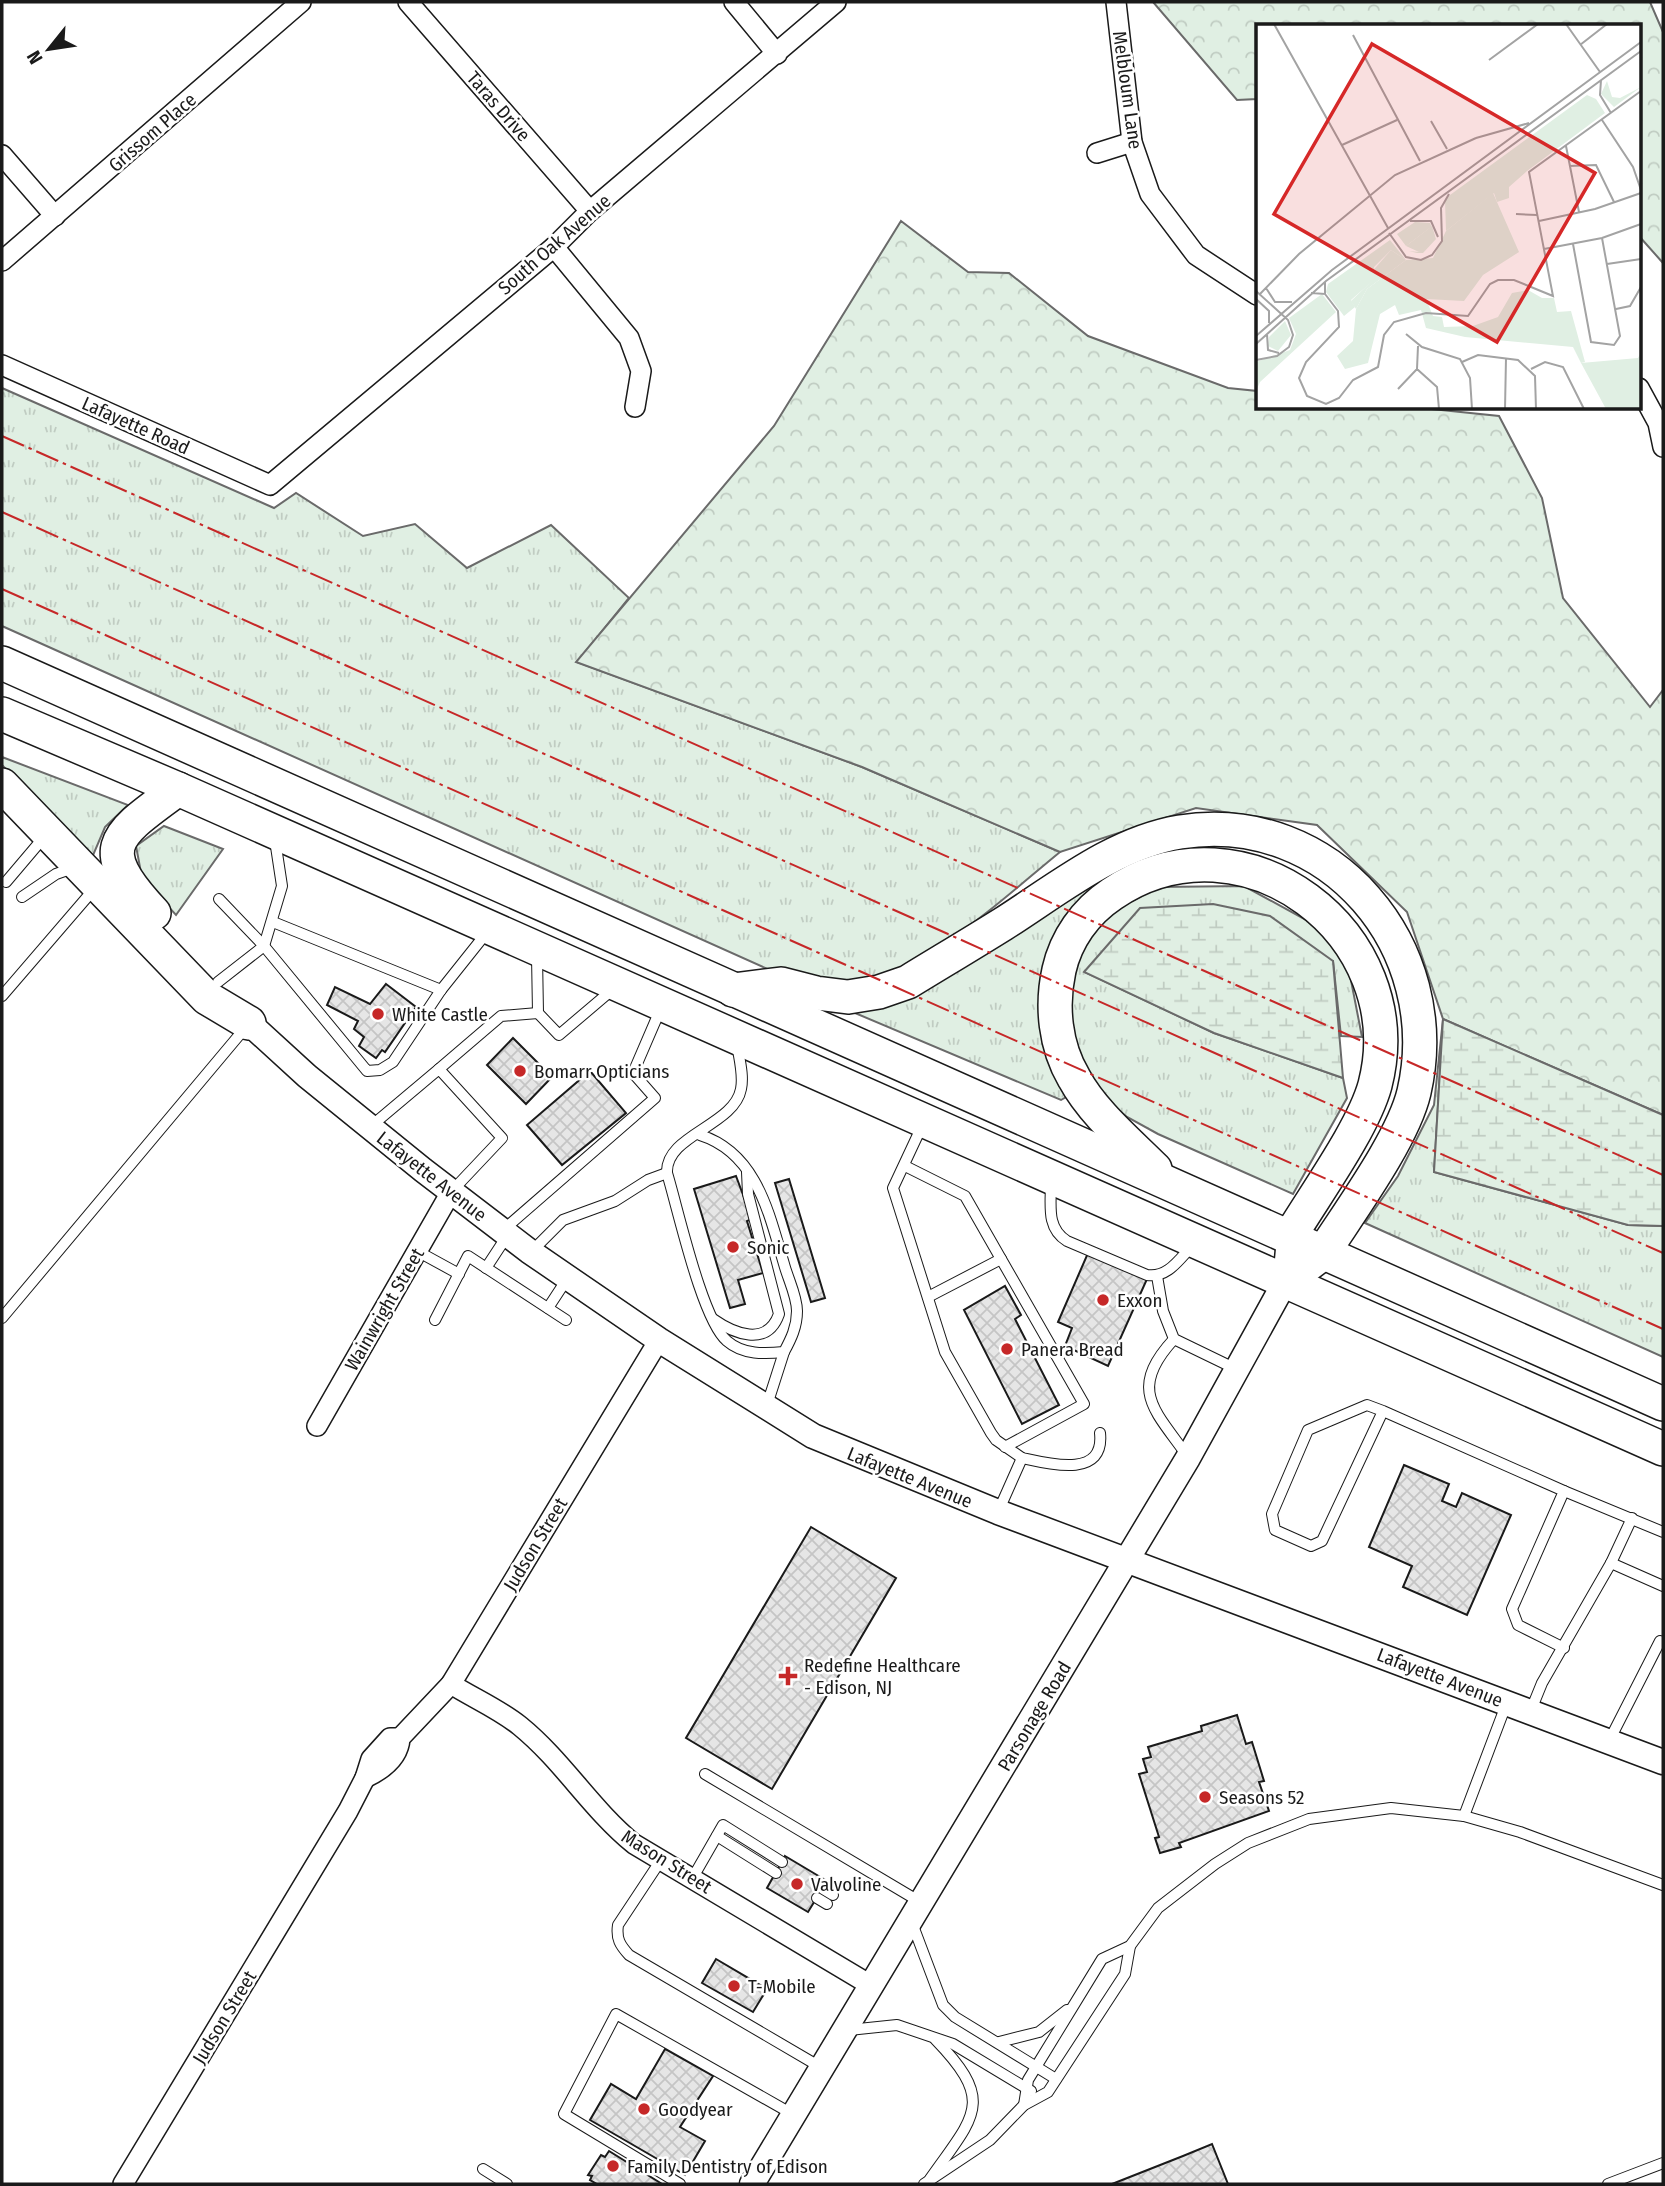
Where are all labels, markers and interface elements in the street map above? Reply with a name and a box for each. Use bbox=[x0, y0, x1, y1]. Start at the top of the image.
north arrow bbox=[14, 14, 84, 84]
inset map bbox=[1256, 24, 1640, 410]
street label: Melbloum Lane bbox=[1108, 30, 1147, 151]
text: N bbox=[22, 47, 48, 68]
street label: Taras Drive bbox=[462, 67, 535, 146]
street label: Grissom Place bbox=[104, 88, 201, 177]
street label: South Oak Avenue bbox=[493, 189, 615, 299]
street label: Lafayette Road bbox=[78, 392, 193, 459]
place label: White Castle bbox=[392, 1003, 488, 1026]
marker: White Castle bbox=[370, 1006, 386, 1022]
place label: Bomarr Opticians bbox=[534, 1060, 669, 1083]
marker: Bomarr Opticians bbox=[512, 1063, 528, 1079]
street label: Lafayette Avenue bbox=[372, 1126, 491, 1226]
place label: Sonic bbox=[747, 1236, 789, 1259]
marker: Sonic bbox=[725, 1239, 741, 1255]
street label: Wainwright Street bbox=[340, 1243, 429, 1375]
place label: Exxon bbox=[1117, 1289, 1162, 1312]
marker: Exxon bbox=[1095, 1292, 1111, 1308]
place label: Panera Bread bbox=[1021, 1338, 1124, 1361]
marker: Panera Bread bbox=[999, 1341, 1015, 1357]
street label: Lafayette Avenue bbox=[844, 1442, 976, 1513]
street label: Judson Street bbox=[499, 1493, 573, 1595]
street label: Lafayette Avenue bbox=[1374, 1643, 1506, 1712]
place label: Redefine Healthcare - Edison, NJ bbox=[804, 1654, 961, 1699]
street label: Parsonage Road bbox=[993, 1657, 1076, 1775]
marker: Redefine Healthcare - Edison, NJ bbox=[778, 1666, 798, 1686]
place label: Seasons 52 bbox=[1219, 1786, 1304, 1809]
marker: Seasons 52 bbox=[1197, 1789, 1213, 1805]
street label: Mason Street bbox=[617, 1825, 717, 1899]
place label: Valvoline bbox=[811, 1873, 881, 1896]
marker: Valvoline bbox=[789, 1876, 805, 1892]
street label: Judson Street bbox=[188, 1966, 262, 2068]
place label: T-Mobile bbox=[748, 1975, 816, 1998]
marker: T-Mobile bbox=[726, 1978, 742, 1994]
place label: Goodyear bbox=[658, 2098, 733, 2121]
marker: Goodyear bbox=[636, 2101, 652, 2117]
place label: Family Dentistry of Edison bbox=[627, 2155, 828, 2178]
marker: Family Dentistry of Edison bbox=[605, 2158, 621, 2174]

